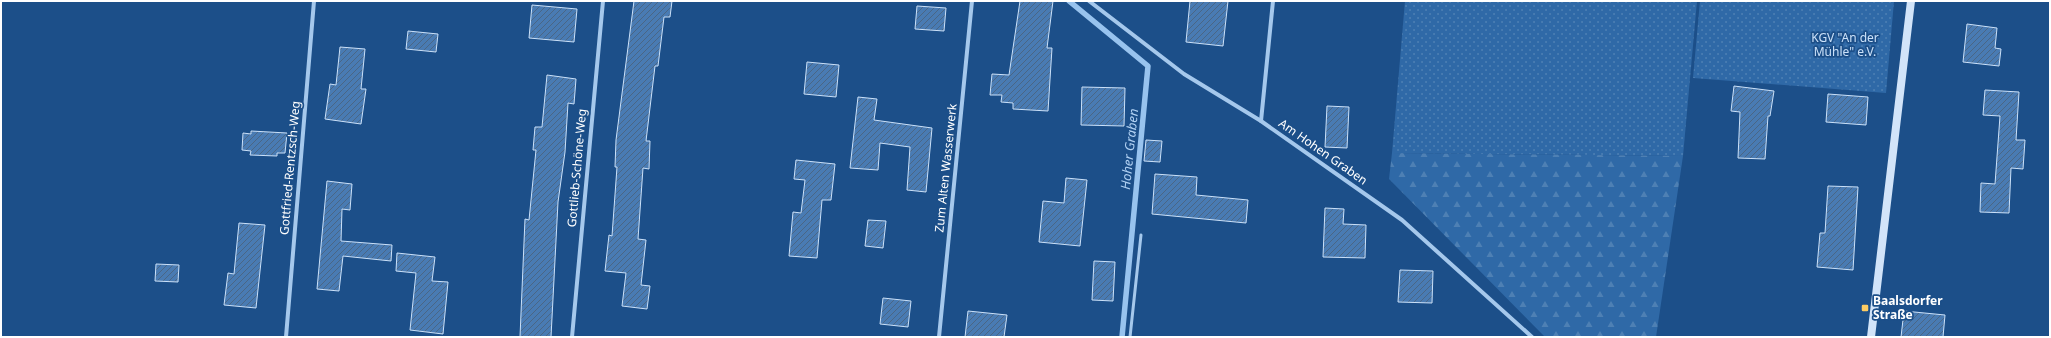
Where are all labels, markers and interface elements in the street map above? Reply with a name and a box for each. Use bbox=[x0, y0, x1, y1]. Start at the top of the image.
park label: KGV "An der Mühle" e.V. bbox=[1811, 29, 1879, 60]
street label: Gottfried-Rentzsch-Weg bbox=[275, 100, 304, 236]
street label: Zum Alten Wasserwerk bbox=[930, 102, 961, 233]
street label: Gottlieb-Schöne-Weg bbox=[563, 108, 590, 228]
water label: Hoher Graben bbox=[1116, 108, 1142, 190]
street label: Am Hohen Graben bbox=[1276, 115, 1371, 189]
place label: Baalsdorfer Straße bbox=[1873, 292, 1943, 323]
marker: Baalsdorfer Straße bbox=[1860, 303, 1870, 313]

